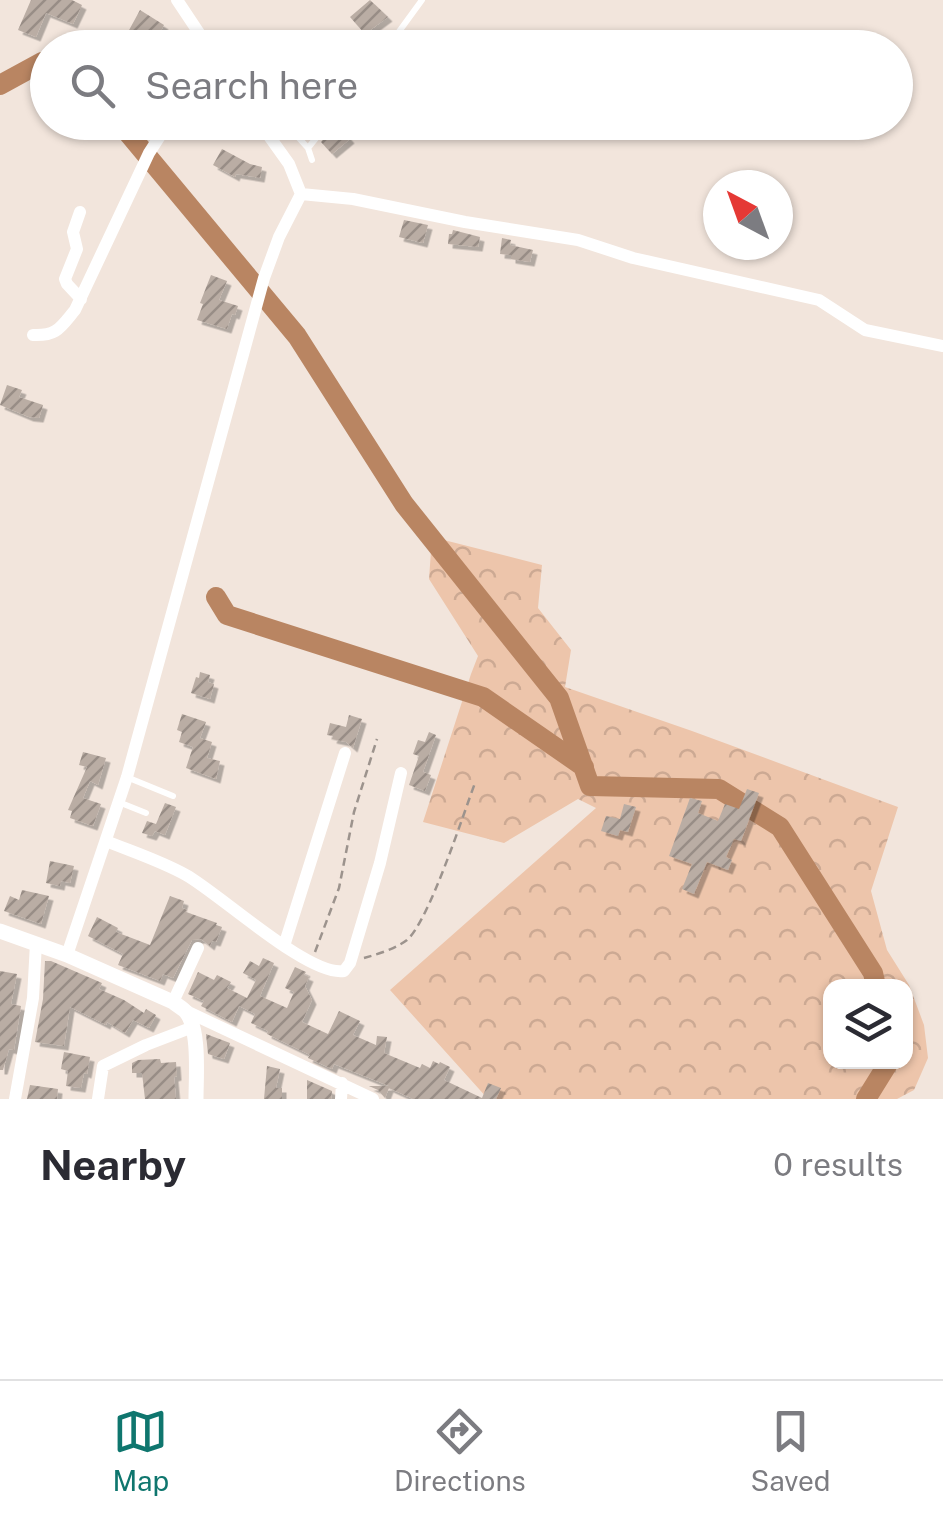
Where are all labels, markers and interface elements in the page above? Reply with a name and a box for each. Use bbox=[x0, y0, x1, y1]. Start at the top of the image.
search box bbox=[30, 30, 913, 140]
icon: search bbox=[65, 58, 120, 113]
text: Search here bbox=[145, 63, 358, 108]
north arrow bbox=[703, 170, 793, 260]
map controls bbox=[823, 979, 913, 1069]
button: layers bbox=[823, 979, 913, 1069]
text: Nearby bbox=[40, 1140, 186, 1189]
text: 0 results bbox=[773, 1146, 903, 1183]
tab: Map bbox=[112, 1404, 169, 1497]
tab: Directions bbox=[394, 1404, 526, 1497]
tab: Saved bbox=[750, 1404, 831, 1497]

